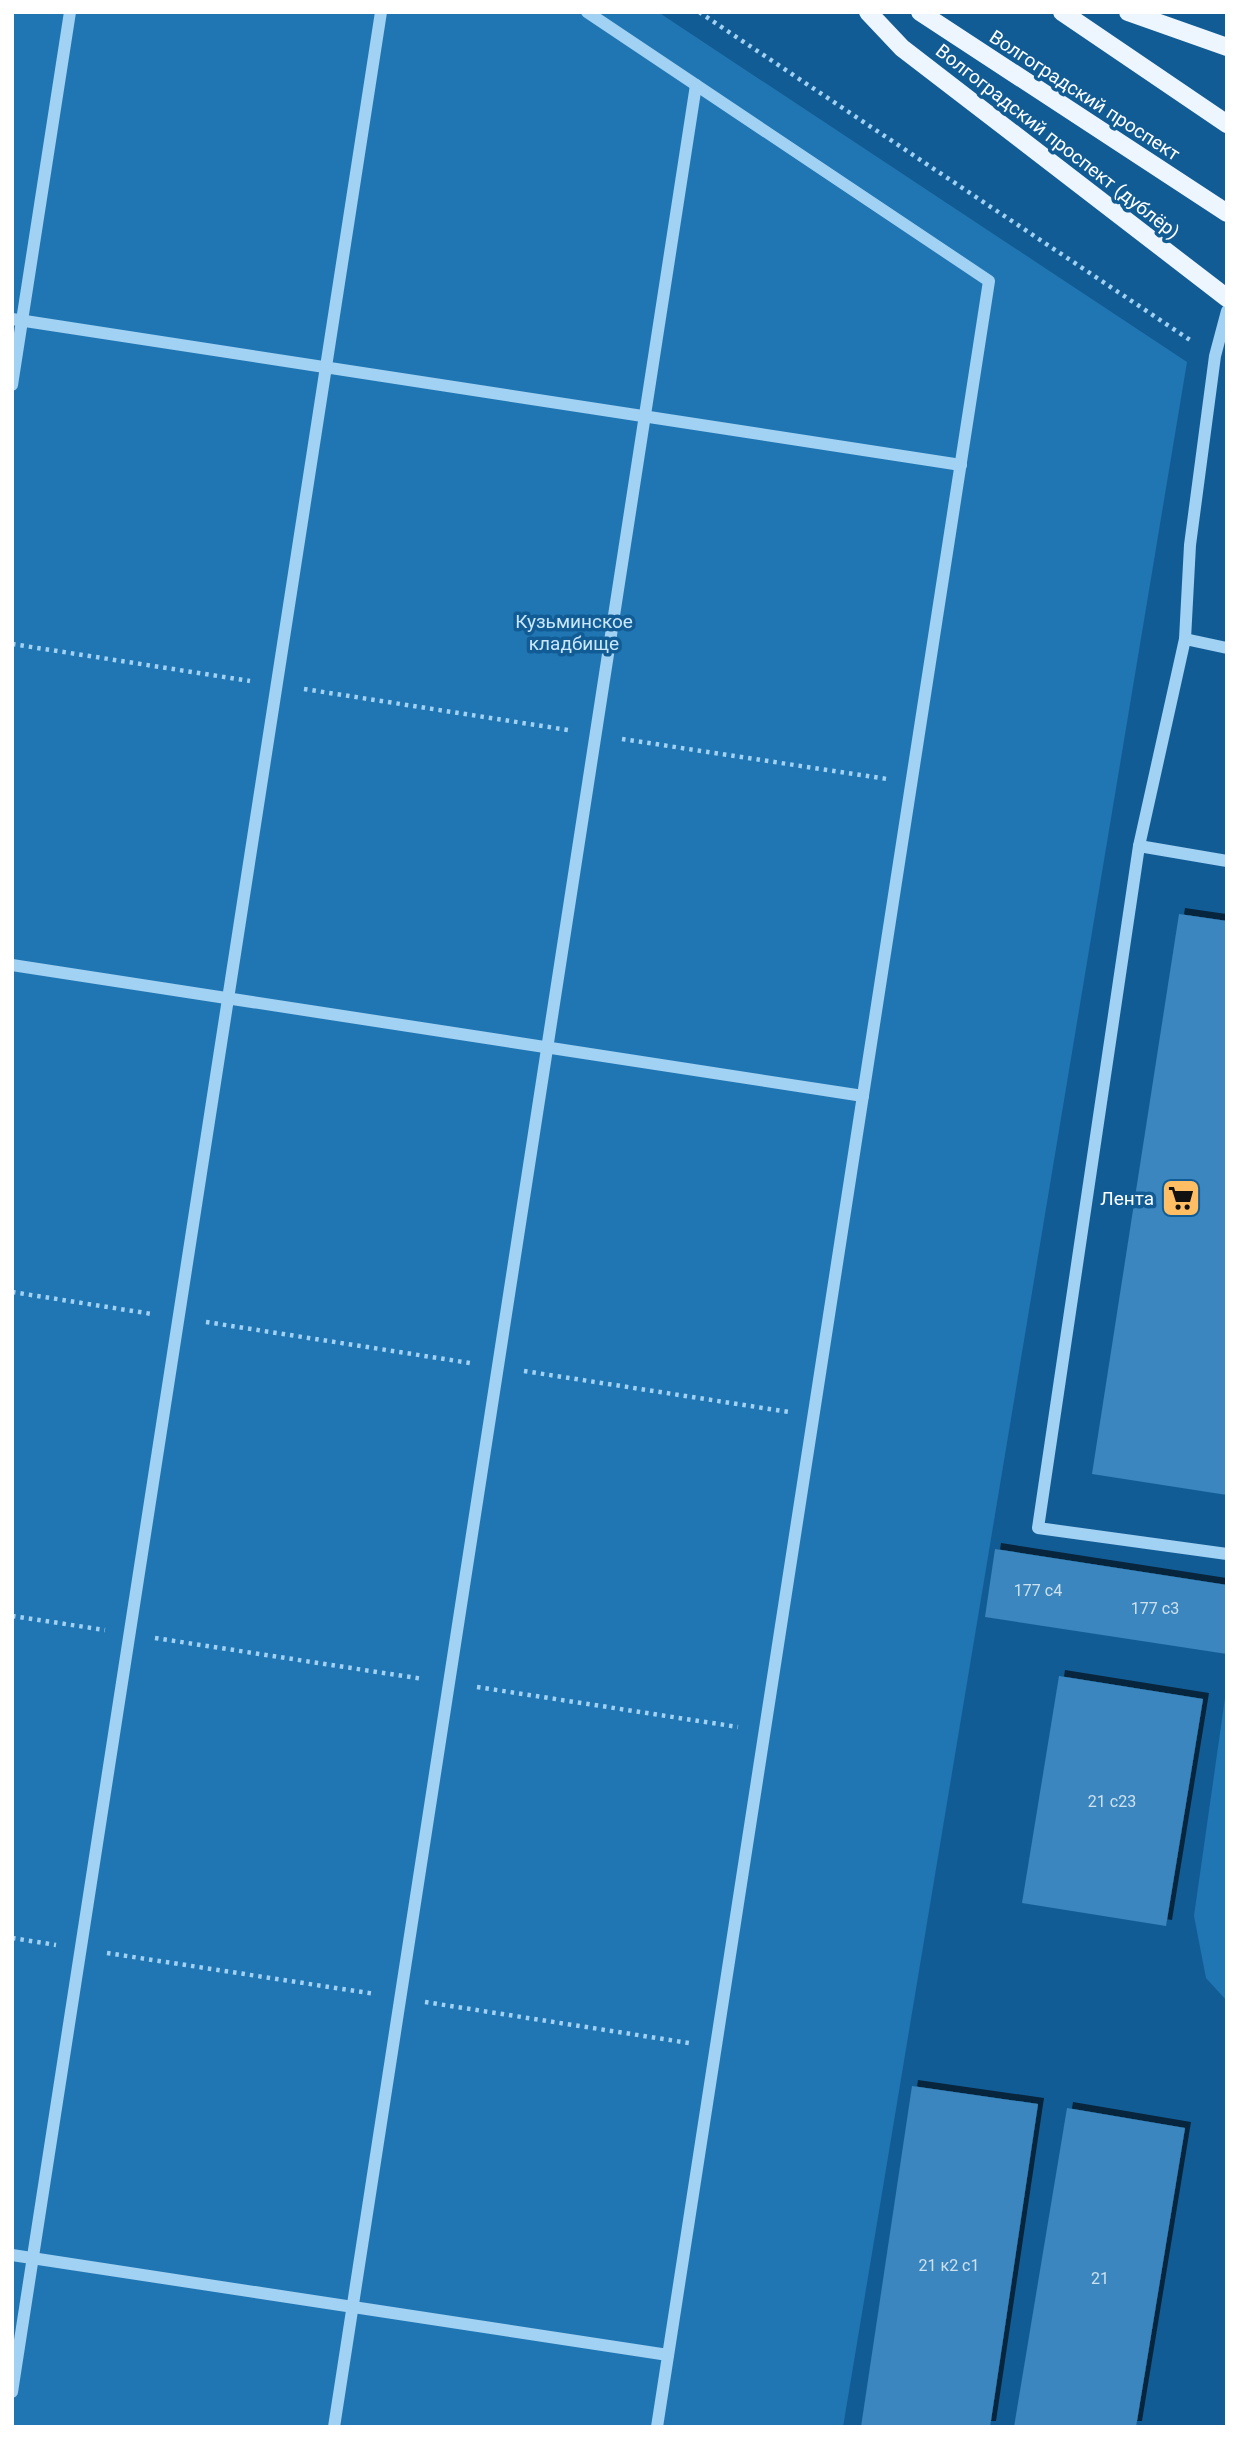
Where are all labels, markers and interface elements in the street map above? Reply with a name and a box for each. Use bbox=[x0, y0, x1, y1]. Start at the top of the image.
street label: Волгоградский проспект bbox=[985, 25, 1184, 166]
street label: Волгоградский проспект (дублёр) bbox=[931, 39, 1184, 244]
park label: Кузьминское кладбище bbox=[515, 610, 633, 655]
supermarket icon: Лента bbox=[1160, 1177, 1202, 1219]
place label: Лента bbox=[1100, 1187, 1154, 1210]
house number: 177 с4 bbox=[1014, 1581, 1062, 1600]
house number: 177 с3 bbox=[1131, 1599, 1179, 1618]
house number: 21 с23 bbox=[1088, 1792, 1136, 1811]
house number: 21 к2 с1 bbox=[919, 2256, 979, 2275]
house number: 21 bbox=[1091, 2269, 1109, 2288]

